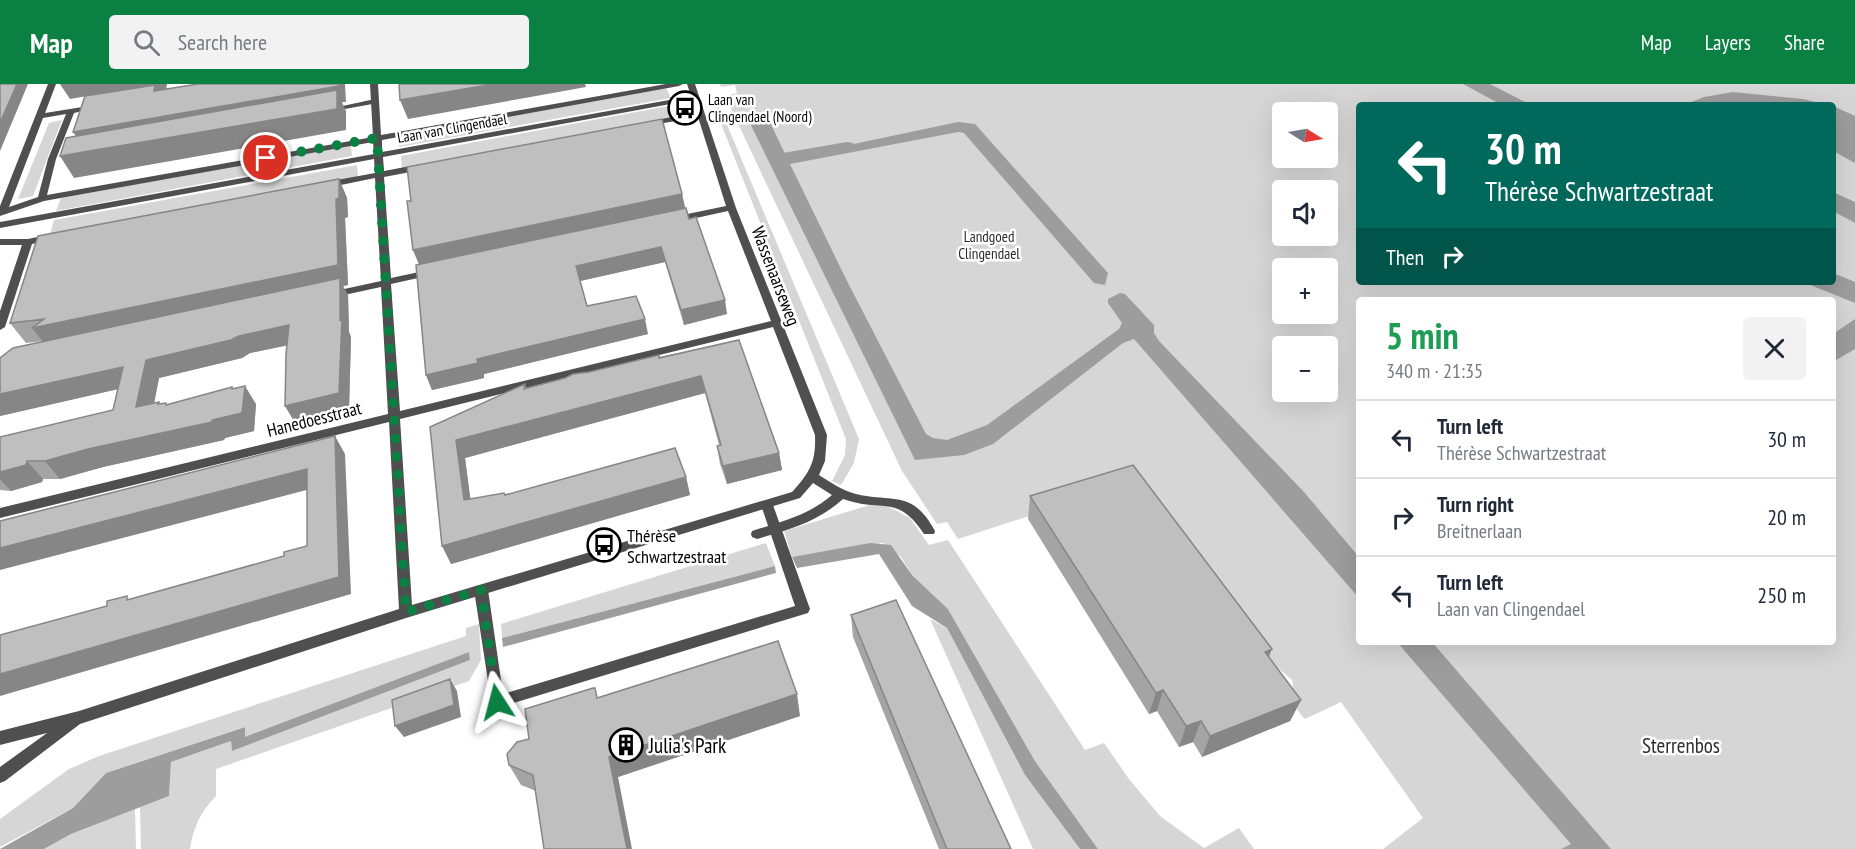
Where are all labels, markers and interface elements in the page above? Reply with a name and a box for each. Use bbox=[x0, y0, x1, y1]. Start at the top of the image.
search box bbox=[109, 15, 529, 69]
text: Map bbox=[30, 24, 73, 61]
icon: search bbox=[130, 26, 163, 59]
text: Search here bbox=[178, 28, 267, 56]
text: Map bbox=[1641, 29, 1672, 56]
text: Layers bbox=[1705, 29, 1751, 56]
text: Share bbox=[1784, 29, 1825, 56]
bus stop icon: Laan van Clingendael (Noord) bbox=[667, 90, 703, 126]
place label: Laan van Clingendael (Noord) bbox=[708, 90, 812, 126]
north arrow bbox=[1272, 102, 1338, 168]
map controls bbox=[1272, 102, 1338, 402]
street label: Laan van Clingendael bbox=[396, 109, 509, 147]
text: 30 m bbox=[1485, 121, 1562, 176]
icon: left bbox=[1386, 126, 1464, 204]
pin bbox=[240, 132, 291, 183]
icon: arrive bbox=[249, 141, 282, 174]
text: Thérèse Schwartzestraat bbox=[1485, 174, 1713, 208]
button: sound bbox=[1272, 180, 1338, 246]
street label: Wassenaarseweg bbox=[747, 223, 805, 329]
park label: Landgoed Clingendael bbox=[958, 227, 1020, 263]
icon: right bbox=[1436, 240, 1469, 273]
text: Then bbox=[1386, 243, 1424, 271]
button: + bbox=[1272, 258, 1338, 324]
text: 5 min bbox=[1386, 312, 1459, 359]
button: close bbox=[1743, 317, 1806, 380]
button: − bbox=[1272, 336, 1338, 402]
text: 340 m · 21:35 bbox=[1386, 358, 1483, 384]
street label: Hanedoesstraat bbox=[264, 396, 364, 442]
text: Turn left bbox=[1437, 412, 1503, 440]
icon: left bbox=[1386, 423, 1419, 456]
text: 30 m bbox=[1767, 425, 1806, 453]
text: Thérèse Schwartzestraat bbox=[1437, 440, 1606, 466]
text: Turn right bbox=[1437, 490, 1514, 518]
icon: right bbox=[1386, 501, 1419, 534]
text: 20 m bbox=[1767, 503, 1806, 531]
text: Breitnerlaan bbox=[1437, 518, 1522, 544]
place label: Thérèse Schwartzestraat bbox=[627, 524, 726, 568]
bus stop icon: Thérèse Schwartzestraat bbox=[586, 527, 622, 563]
text: Turn left bbox=[1437, 568, 1503, 596]
icon: left bbox=[1386, 579, 1419, 612]
text: 250 m bbox=[1757, 581, 1806, 609]
text: Laan van Clingendael bbox=[1437, 596, 1585, 622]
position arrow bbox=[465, 670, 529, 734]
building icon: Julia's Park bbox=[608, 727, 644, 763]
place label: Julia's Park bbox=[648, 732, 726, 759]
park label: Sterrenbos bbox=[1642, 732, 1720, 759]

